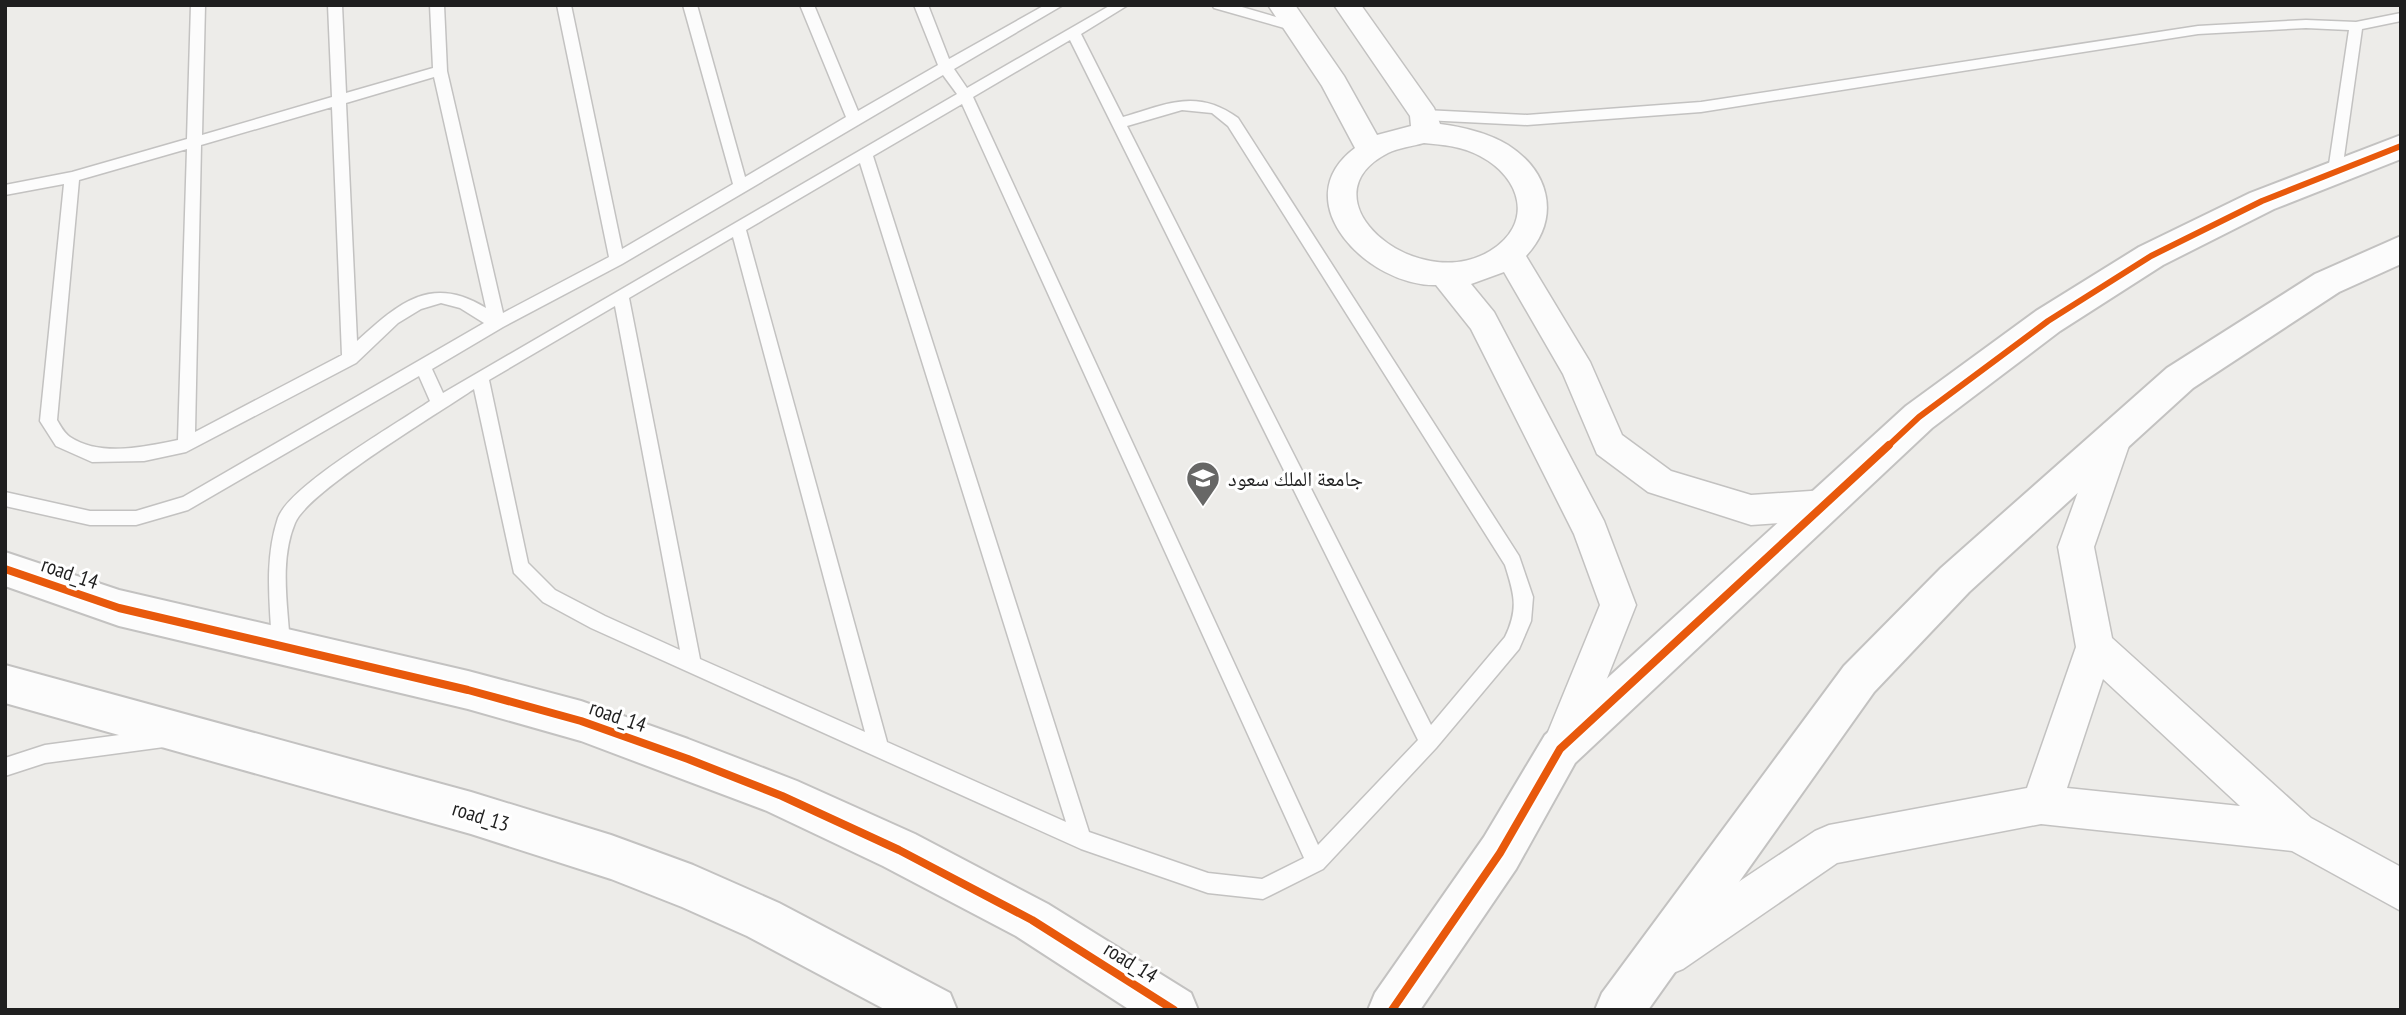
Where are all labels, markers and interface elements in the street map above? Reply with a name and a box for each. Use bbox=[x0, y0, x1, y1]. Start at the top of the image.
school or university icon: جامعة الملك سعود bbox=[1184, 459, 1222, 508]
place label: جامعة الملك سعود bbox=[1228, 465, 1363, 492]
street label: road_14 bbox=[38, 551, 102, 595]
street label: road_14 bbox=[586, 694, 650, 738]
street label: road_13 bbox=[449, 795, 513, 837]
street label: road_14 bbox=[1099, 935, 1163, 989]

